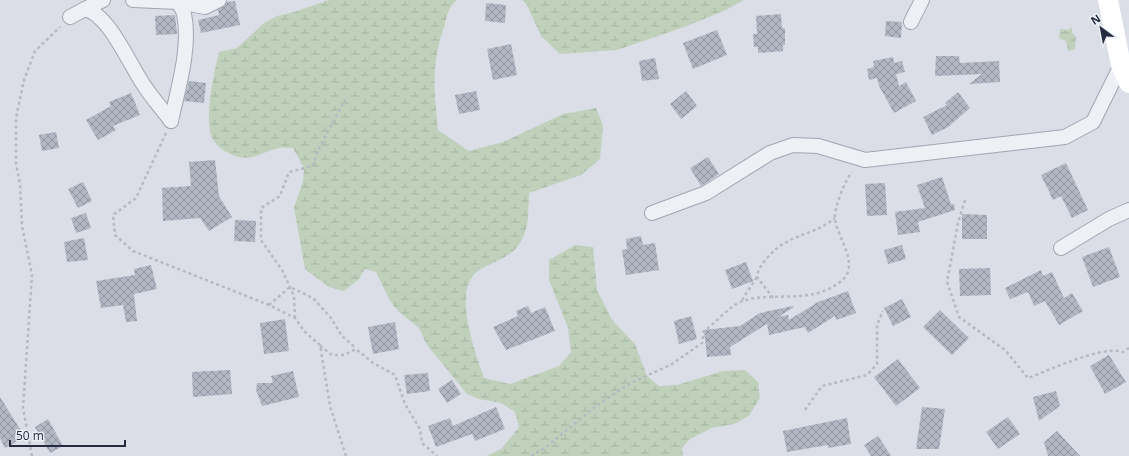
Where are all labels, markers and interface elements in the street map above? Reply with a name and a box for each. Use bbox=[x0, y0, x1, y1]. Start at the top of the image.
north arrow bbox=[1081, 8, 1121, 48]
text: N bbox=[1088, 10, 1103, 28]
scale bar bbox=[10, 422, 125, 448]
text: 50 m bbox=[16, 427, 44, 444]

